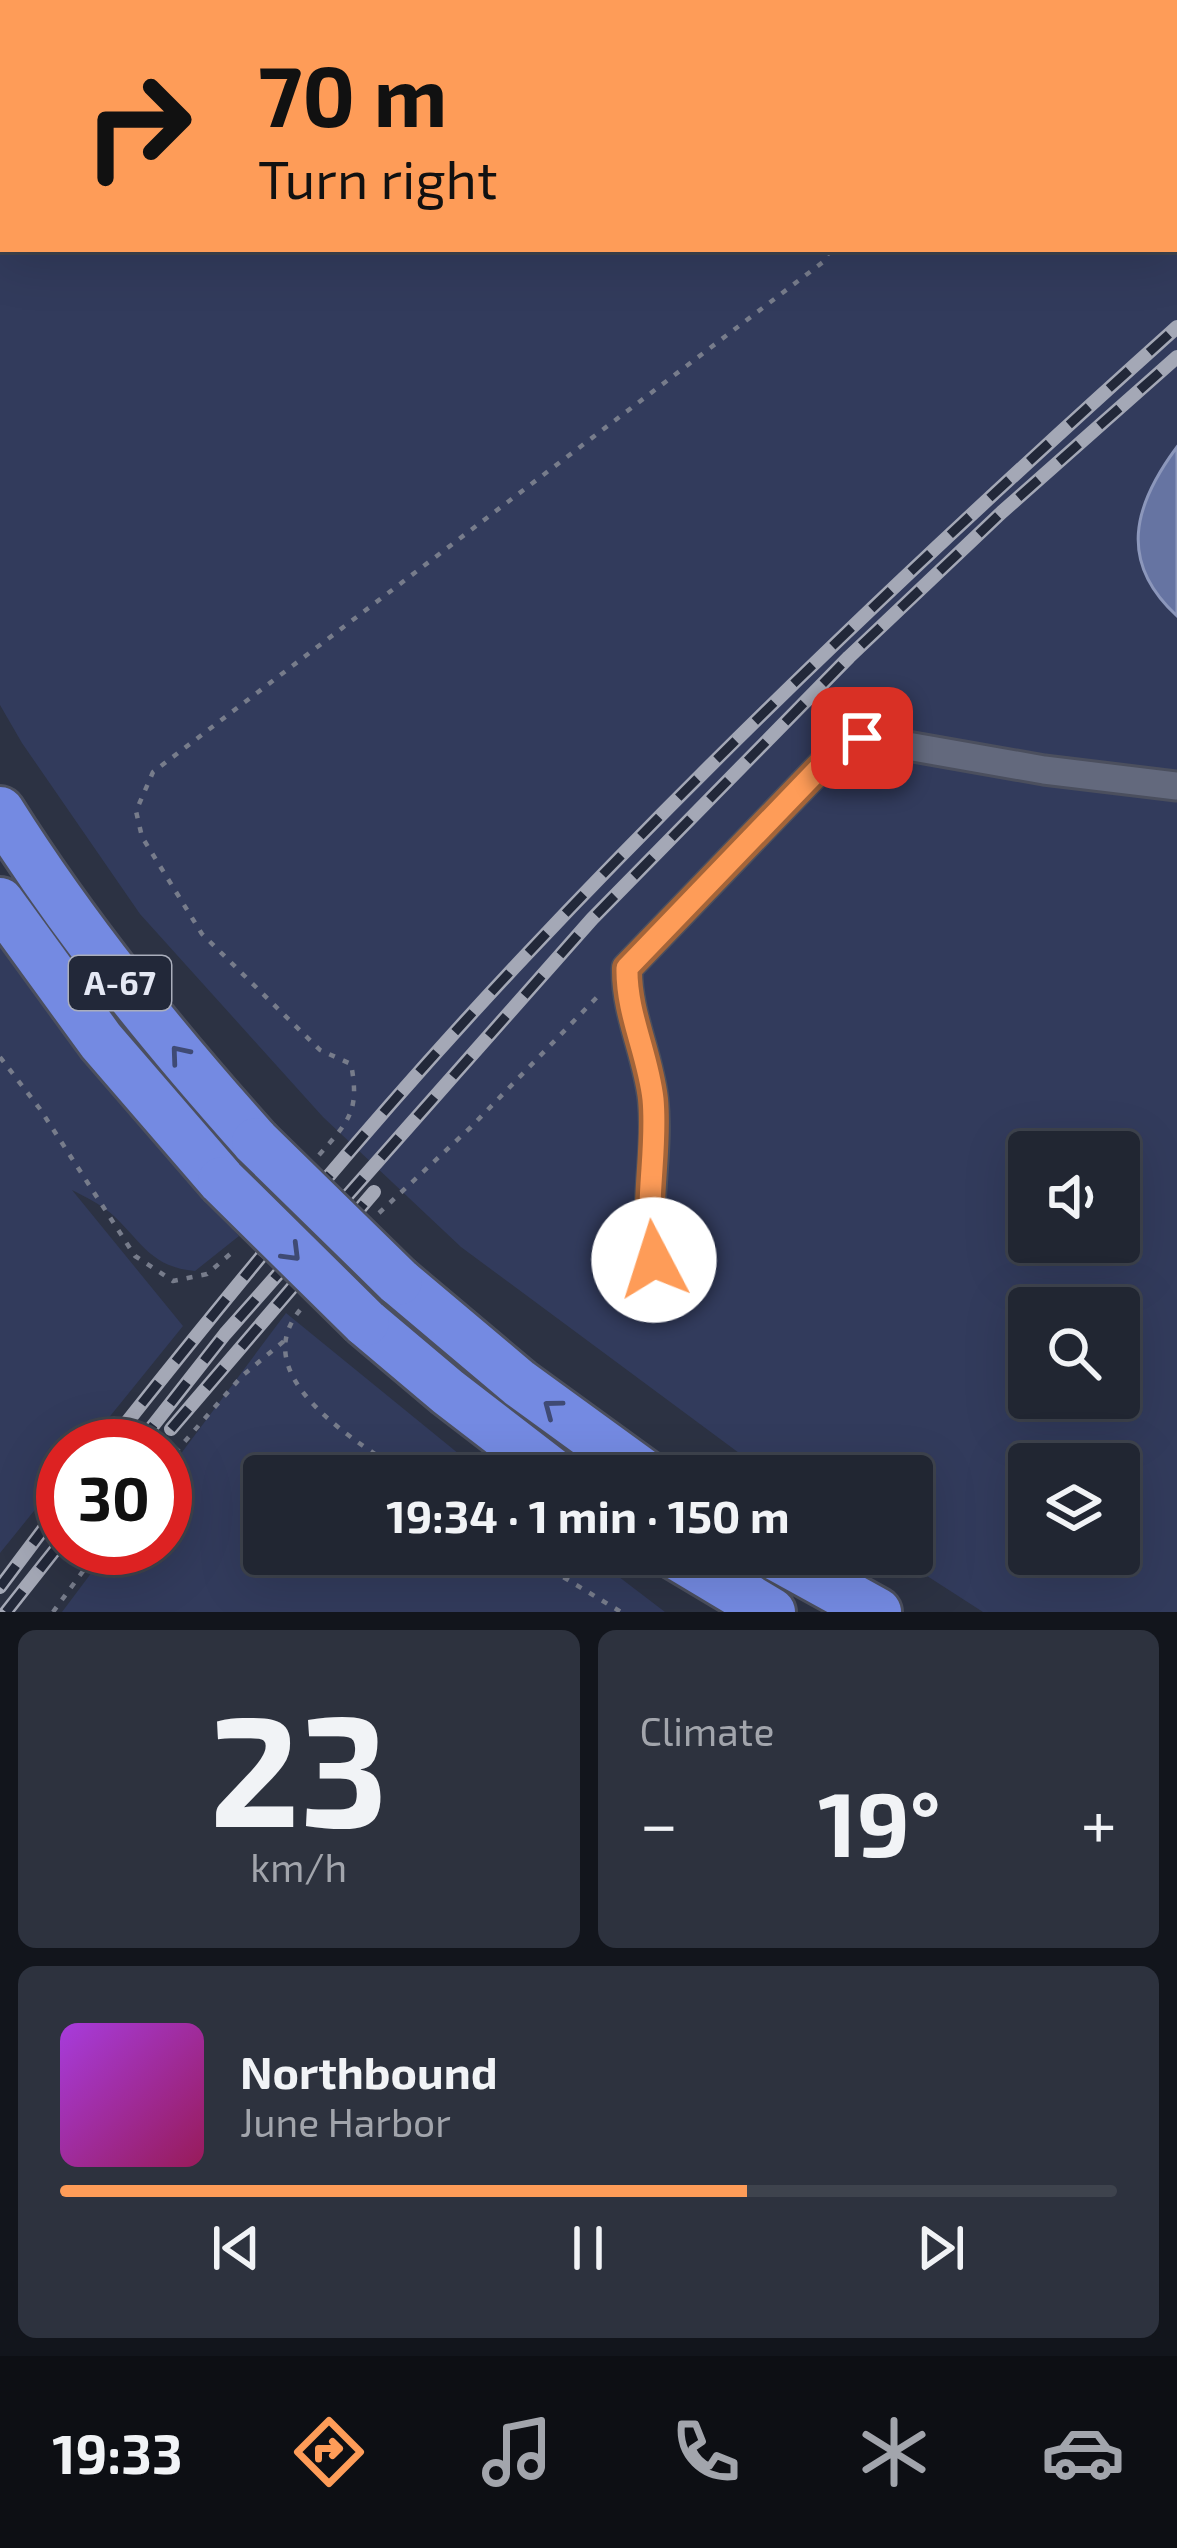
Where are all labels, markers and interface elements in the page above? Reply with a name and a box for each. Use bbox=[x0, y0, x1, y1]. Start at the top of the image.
text: 70 m bbox=[258, 43, 448, 144]
icon: right bbox=[60, 48, 216, 204]
text: Turn right bbox=[258, 145, 498, 210]
pin bbox=[811, 687, 913, 789]
icon: arrive bbox=[829, 705, 895, 771]
road number: A-67 bbox=[69, 956, 171, 1010]
one-way arrow bbox=[172, 1046, 194, 1068]
map controls bbox=[1008, 1131, 1140, 1575]
button: sound bbox=[1008, 1131, 1140, 1263]
position arrow bbox=[591, 1197, 717, 1323]
one-way arrow bbox=[278, 1239, 300, 1261]
button: search bbox=[1008, 1287, 1140, 1419]
one-way arrow bbox=[543, 1401, 565, 1422]
speed limit sign: 30 bbox=[36, 1419, 192, 1575]
button: layers bbox=[1008, 1443, 1140, 1575]
text: 19:34 · 1 min · 150 m bbox=[386, 1488, 790, 1542]
text: 23 bbox=[209, 1671, 388, 1858]
text: Climate bbox=[640, 1707, 774, 1754]
text: 19° bbox=[818, 1767, 941, 1875]
text: − bbox=[640, 1782, 678, 1861]
text: + bbox=[1081, 1782, 1117, 1861]
text: km/h bbox=[250, 1843, 347, 1890]
text: Northbound bbox=[240, 2044, 498, 2098]
text: June Harbor bbox=[240, 2098, 451, 2145]
icon: previous bbox=[203, 2215, 269, 2281]
icon: pause bbox=[555, 2215, 621, 2281]
icon: next bbox=[908, 2215, 974, 2281]
icon: directions bbox=[287, 2410, 371, 2494]
icon: music bbox=[475, 2410, 559, 2494]
icon: phone bbox=[664, 2410, 748, 2494]
icon: climate bbox=[852, 2410, 936, 2494]
icon: car bbox=[1041, 2410, 1125, 2494]
text: 19:33 bbox=[52, 2420, 183, 2485]

